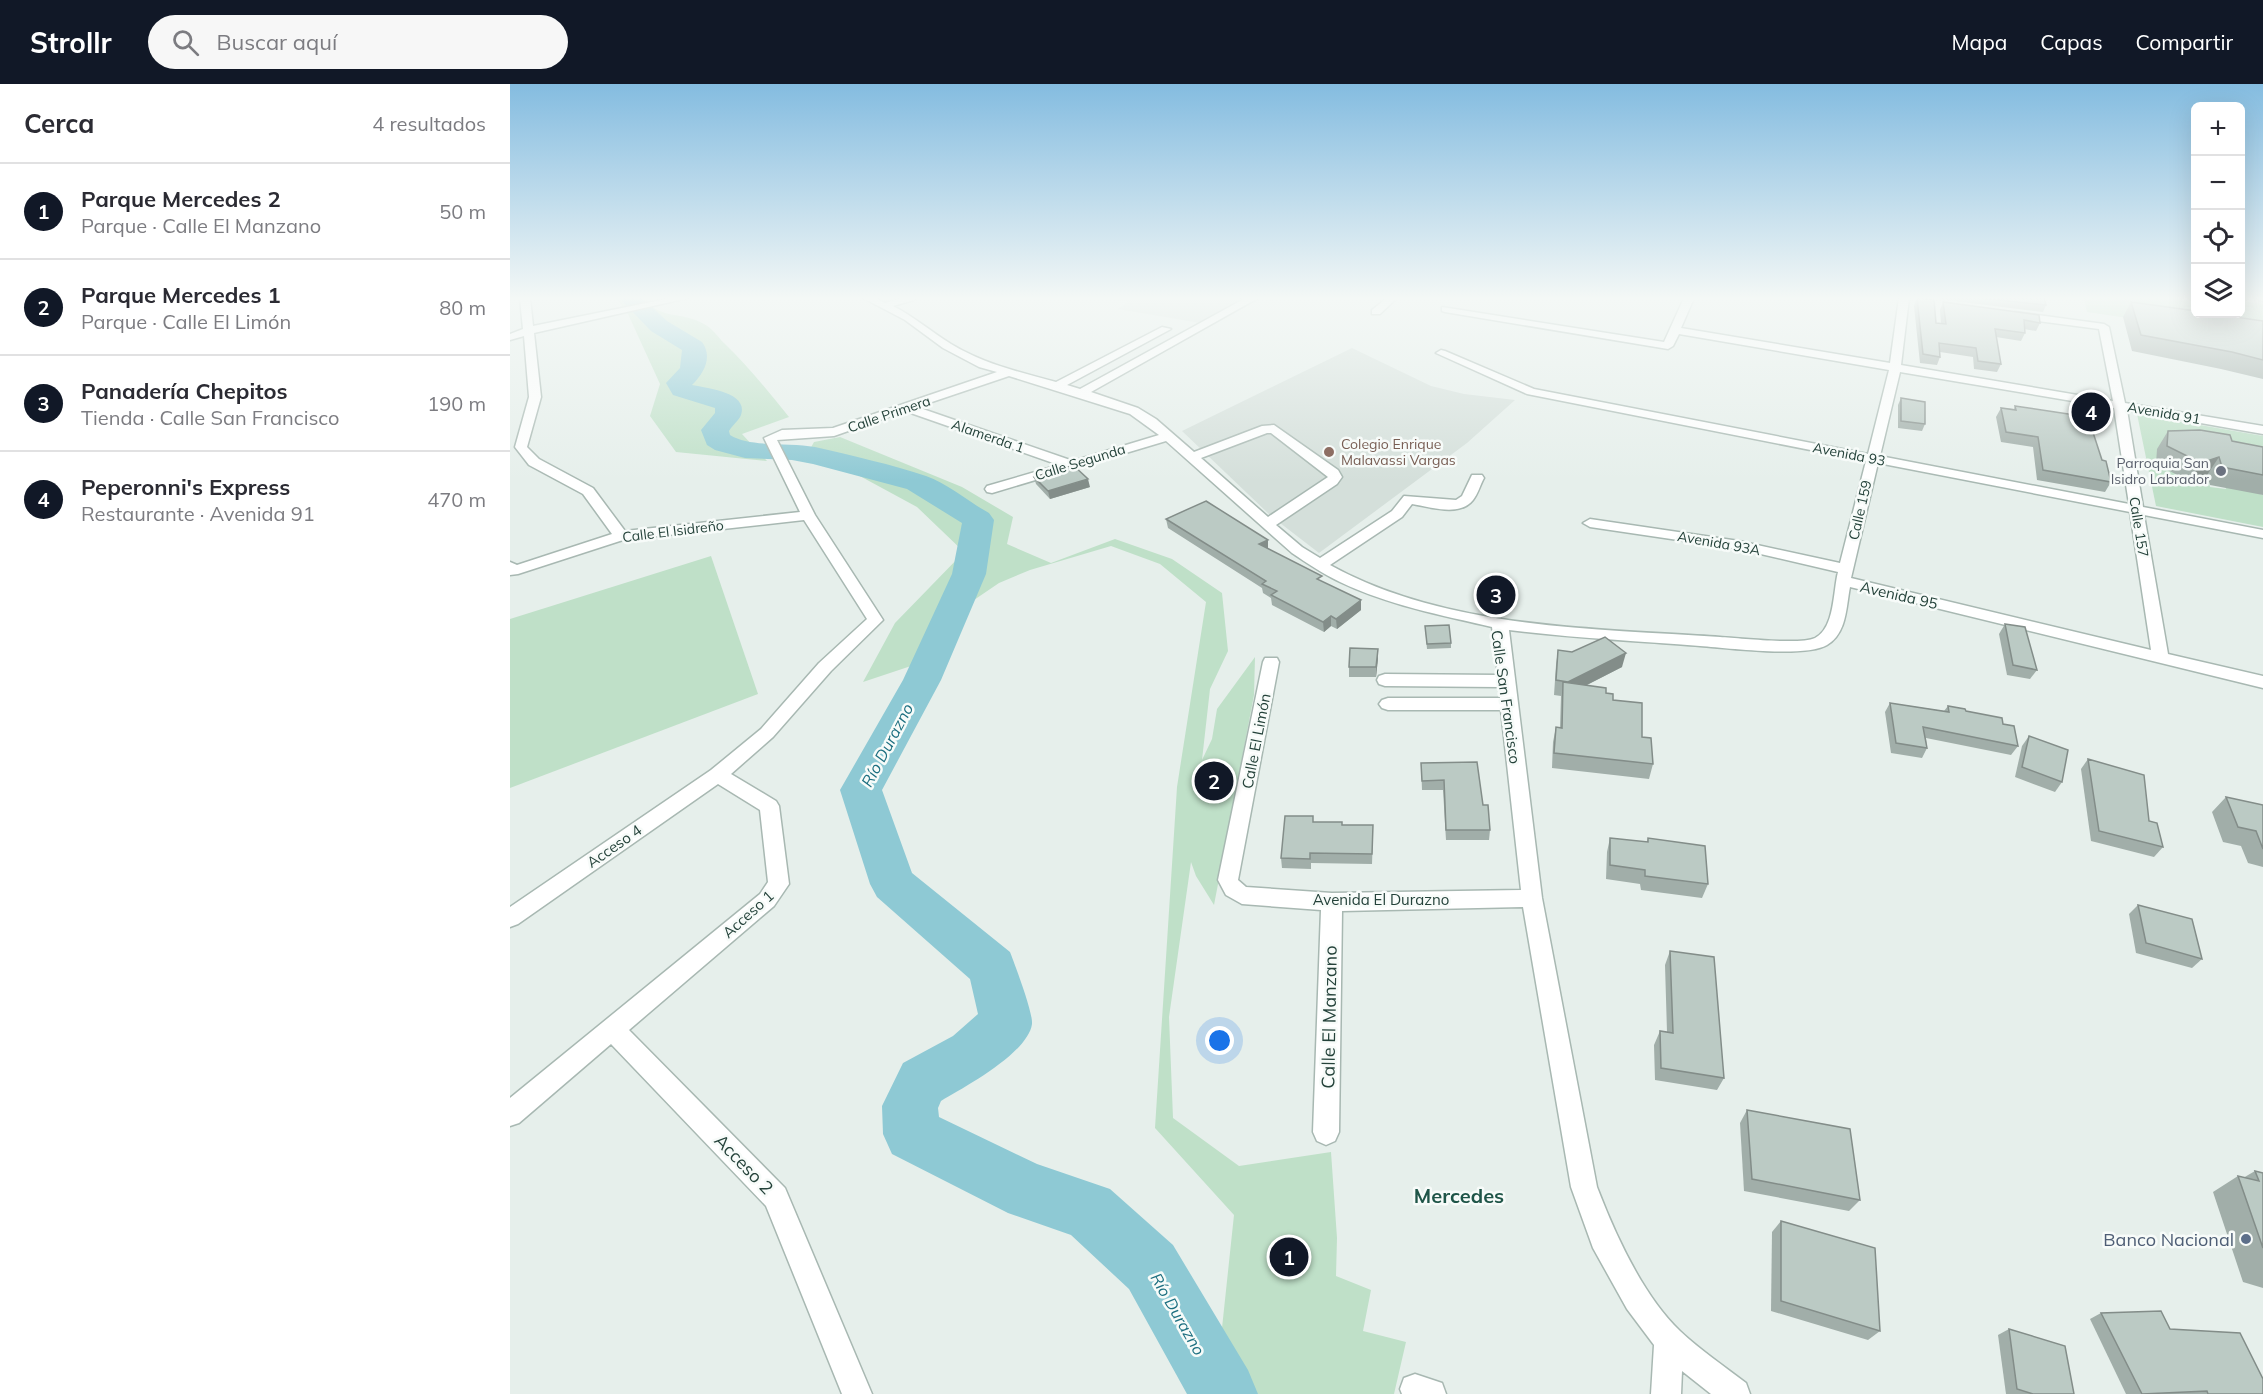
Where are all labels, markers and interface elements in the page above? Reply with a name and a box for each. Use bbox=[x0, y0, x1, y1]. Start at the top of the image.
search box bbox=[148, 15, 568, 69]
text: Strollr bbox=[30, 25, 112, 60]
icon: search bbox=[169, 26, 202, 59]
text: Buscar aquí bbox=[217, 28, 337, 56]
text: Mapa bbox=[1952, 29, 2007, 55]
text: Capas bbox=[2040, 29, 2103, 55]
text: Compartir bbox=[2136, 29, 2233, 55]
map controls bbox=[2191, 102, 2245, 318]
button: + bbox=[2191, 102, 2245, 156]
text: Cerca bbox=[24, 107, 94, 140]
text: 4 resultados bbox=[372, 111, 486, 136]
button: − bbox=[2191, 156, 2245, 210]
text: Parque Mercedes 2 bbox=[81, 185, 281, 213]
text: 1 bbox=[38, 199, 50, 224]
text: 50 m bbox=[439, 199, 486, 224]
button: locate bbox=[2191, 210, 2245, 264]
text: Parque · Calle El Manzano bbox=[81, 213, 321, 238]
button: layers bbox=[2191, 264, 2245, 318]
text: Parque Mercedes 1 bbox=[81, 281, 281, 309]
text: 2 bbox=[38, 295, 50, 320]
text: 80 m bbox=[439, 295, 486, 320]
text: Parque · Calle El Limón bbox=[81, 309, 291, 334]
text: Panadería Chepitos bbox=[81, 377, 288, 405]
pin: 4 bbox=[2072, 390, 2110, 434]
text: 3 bbox=[38, 391, 50, 416]
text: 190 m bbox=[427, 391, 486, 416]
street label: Calle Primera bbox=[845, 391, 933, 437]
street label: Avenida 91 bbox=[2126, 398, 2202, 428]
text: Tienda · Calle San Francisco bbox=[81, 405, 340, 430]
street label: Alamerda 1 bbox=[949, 415, 1027, 457]
place label: Colegio Enrique Malavassi Vargas bbox=[1341, 435, 1456, 469]
street label: Avenida 93 bbox=[1811, 438, 1887, 470]
street label: Calle Segunda bbox=[1033, 440, 1127, 484]
marker: Colegio Enrique Malavassi Vargas bbox=[1322, 445, 1336, 459]
place label: Parroquia San Isidro Labrador bbox=[2111, 454, 2210, 488]
marker: Parroquia San Isidro Labrador bbox=[2214, 464, 2228, 478]
text: Peperonni's Express bbox=[81, 473, 290, 501]
street label: Calle 159 bbox=[1844, 478, 1876, 542]
text: 4 bbox=[38, 487, 50, 512]
text: 470 m bbox=[427, 487, 486, 512]
street label: Calle 157 bbox=[2125, 496, 2153, 558]
text: Restaurante · Avenida 91 bbox=[81, 501, 315, 526]
street label: Calle El Isidreño bbox=[621, 516, 725, 546]
street label: Avenida 93A bbox=[1676, 527, 1763, 559]
pin: 3 bbox=[1476, 572, 1516, 618]
street label: Avenida 95 bbox=[1858, 577, 1940, 613]
street label: Calle San Francisco bbox=[1487, 629, 1525, 765]
street label: Calle El Limón bbox=[1237, 692, 1275, 790]
water label: Río Durazno bbox=[857, 700, 917, 790]
pin: 2 bbox=[1194, 758, 1234, 804]
street label: Acceso 4 bbox=[583, 820, 645, 872]
street label: Acceso 1 bbox=[718, 886, 778, 942]
street label: Avenida El Durazno bbox=[1313, 890, 1449, 909]
street label: Calle El Manzano bbox=[1316, 945, 1342, 1089]
your location bbox=[1205, 1026, 1234, 1055]
street label: Acceso 2 bbox=[710, 1129, 778, 1199]
district label: Mercedes bbox=[1414, 1183, 1504, 1208]
place label: Banco Nacional bbox=[2103, 1228, 2234, 1251]
marker: Banco Nacional bbox=[2239, 1232, 2253, 1246]
pin: 1 bbox=[1270, 1234, 1308, 1280]
water label: Río Durazno bbox=[1146, 1269, 1210, 1359]

